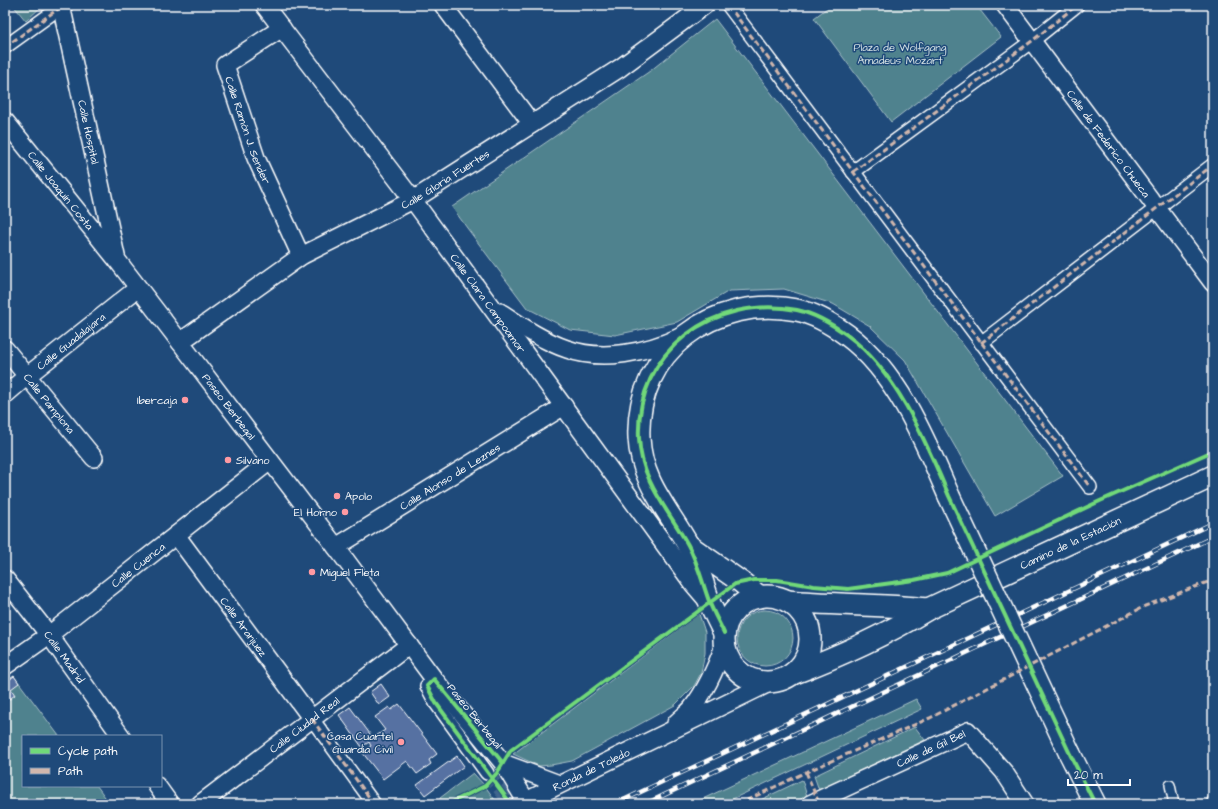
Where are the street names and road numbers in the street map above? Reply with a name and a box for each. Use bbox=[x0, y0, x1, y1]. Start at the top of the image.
street label: Calle Ramón J. Sender bbox=[221, 75, 274, 186]
street label: Calle de Federico Chueca bbox=[1063, 87, 1154, 201]
street label: Calle Hospital bbox=[74, 99, 103, 166]
street label: Calle Gloria Fuertes bbox=[399, 146, 493, 213]
street label: Calle Joaquín Costa bbox=[24, 148, 97, 233]
street label: Calle Clara Campoamor bbox=[447, 251, 529, 356]
street label: Calle Guadalajara bbox=[34, 309, 109, 374]
street label: Calle Pamplona bbox=[20, 370, 78, 437]
street label: Paseo Berbegal bbox=[199, 371, 259, 443]
street label: Calle Alonso de Leznes bbox=[397, 440, 504, 514]
street label: Camino de la Estación bbox=[1018, 513, 1124, 573]
street label: Calle Cuenca bbox=[108, 539, 169, 591]
street label: Calle Aranjuez bbox=[216, 594, 271, 660]
street label: Calle Madrid bbox=[40, 628, 88, 687]
street label: Paseo Berbegal bbox=[443, 681, 506, 753]
street label: Calle Ciudad Real bbox=[266, 693, 343, 757]
street label: Calle de Gil Bel bbox=[894, 726, 968, 771]
street label: Ronda de Toledo bbox=[550, 745, 633, 795]

